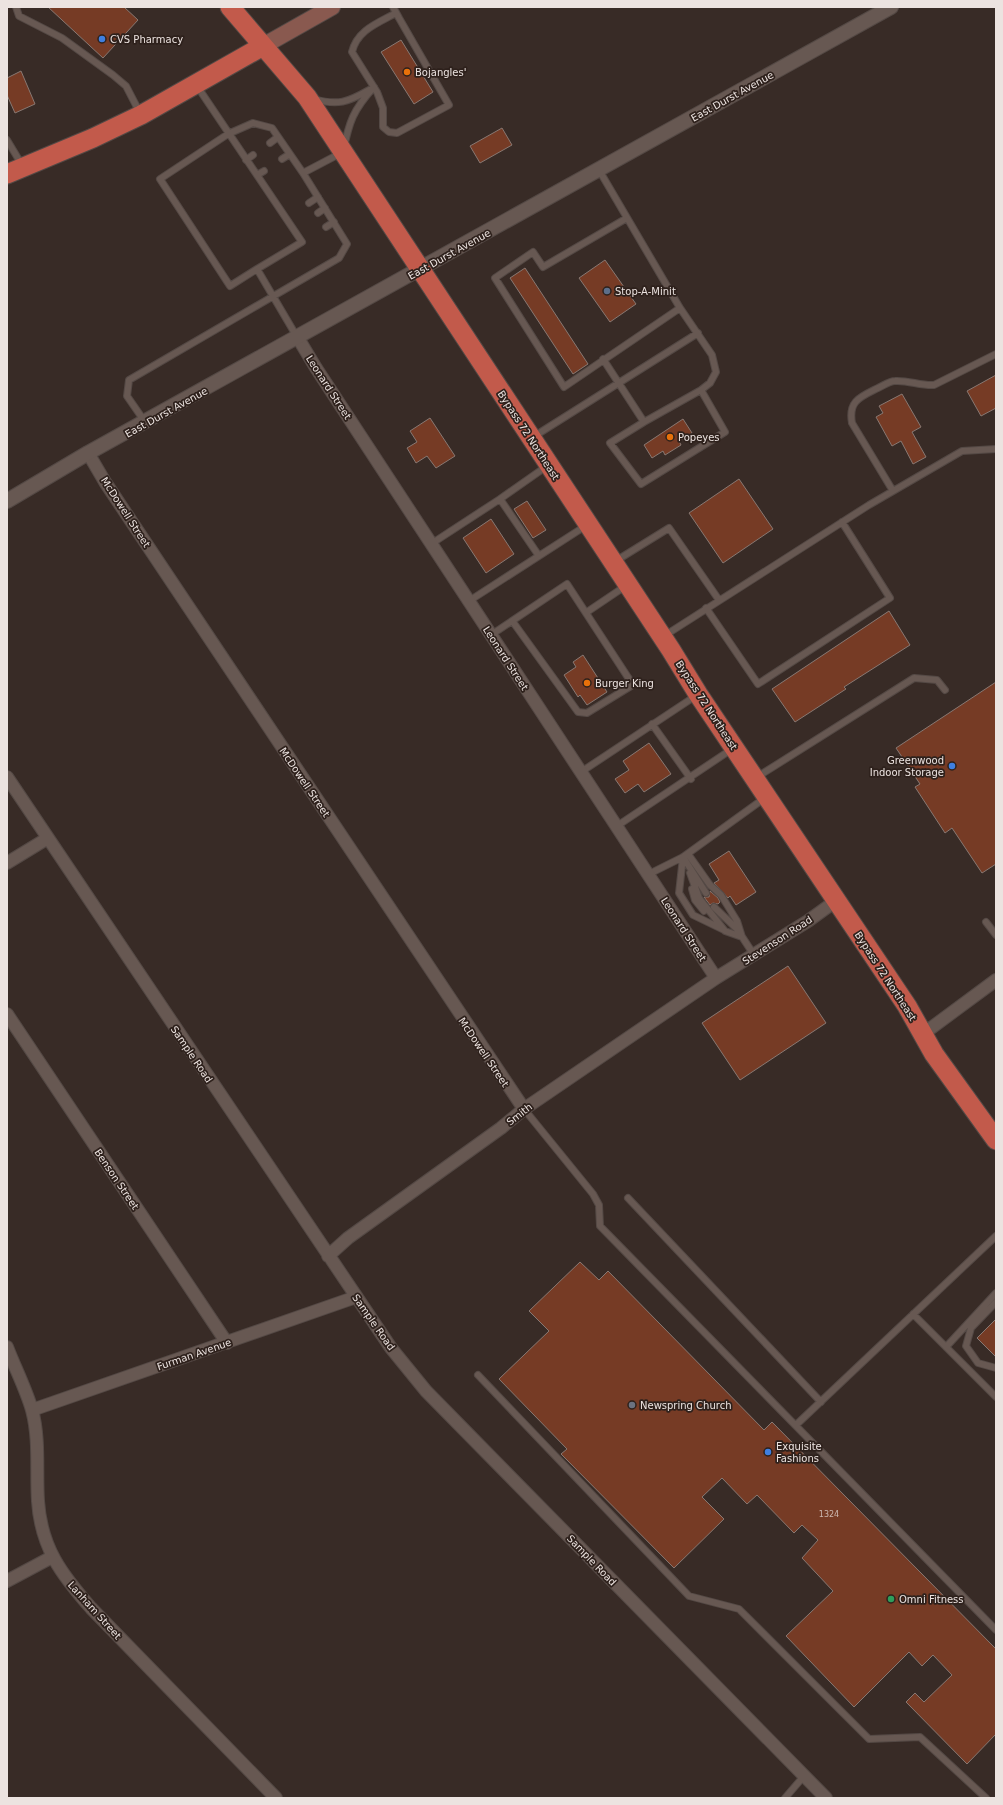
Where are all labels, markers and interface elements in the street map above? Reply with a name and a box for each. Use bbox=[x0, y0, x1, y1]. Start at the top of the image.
marker: CVS Pharmacy bbox=[97, 34, 107, 44]
place label: CVS Pharmacy bbox=[110, 34, 183, 45]
marker: Bojangles' bbox=[402, 67, 412, 77]
place label: Bojangles' bbox=[415, 67, 466, 78]
street label: East Durst Avenue bbox=[689, 69, 775, 124]
street label: East Durst Avenue bbox=[406, 227, 492, 282]
marker: Stop-A-Minit bbox=[602, 286, 612, 296]
place label: Stop-A-Minit bbox=[615, 286, 676, 297]
street label: Leonard Street bbox=[304, 353, 353, 421]
street label: East Durst Avenue bbox=[123, 385, 209, 440]
street label: Bypass 72 Northeast bbox=[496, 389, 562, 482]
marker: Popeyes bbox=[665, 432, 675, 442]
place label: Popeyes bbox=[678, 432, 720, 443]
street label: McDowell Street bbox=[99, 475, 152, 549]
street label: Leonard Street bbox=[481, 624, 530, 692]
street label: Bypass 72 Northeast bbox=[674, 659, 740, 752]
marker: Burger King bbox=[582, 678, 592, 688]
place label: Burger King bbox=[595, 678, 654, 689]
street label: McDowell Street bbox=[277, 745, 332, 819]
place label: Greenwood Indoor Storage bbox=[870, 755, 944, 778]
marker: Greenwood Indoor Storage bbox=[947, 761, 957, 771]
street label: Leonard Street bbox=[659, 895, 708, 963]
street label: Stevenson Road bbox=[740, 914, 814, 967]
street label: Bypass 72 Northeast bbox=[853, 930, 919, 1023]
street label: McDowell Street bbox=[456, 1015, 511, 1089]
street label: Sample Road bbox=[169, 1024, 215, 1085]
street label: Smith bbox=[504, 1101, 534, 1128]
street label: Benson Street bbox=[92, 1147, 141, 1212]
street label: Sample Road bbox=[350, 1292, 397, 1352]
street label: Furman Avenue bbox=[155, 1337, 233, 1372]
marker: Newspring Church bbox=[627, 1400, 637, 1410]
place label: Newspring Church bbox=[640, 1400, 732, 1411]
place label: Exquisite Fashions bbox=[776, 1441, 822, 1464]
marker: Exquisite Fashions bbox=[763, 1447, 773, 1457]
house number: 1324 bbox=[819, 1510, 839, 1519]
street label: Sample Road bbox=[565, 1533, 618, 1588]
street label: Lanham Street bbox=[66, 1579, 123, 1641]
marker: Omni Fitness bbox=[886, 1594, 896, 1604]
place label: Omni Fitness bbox=[899, 1594, 964, 1605]

